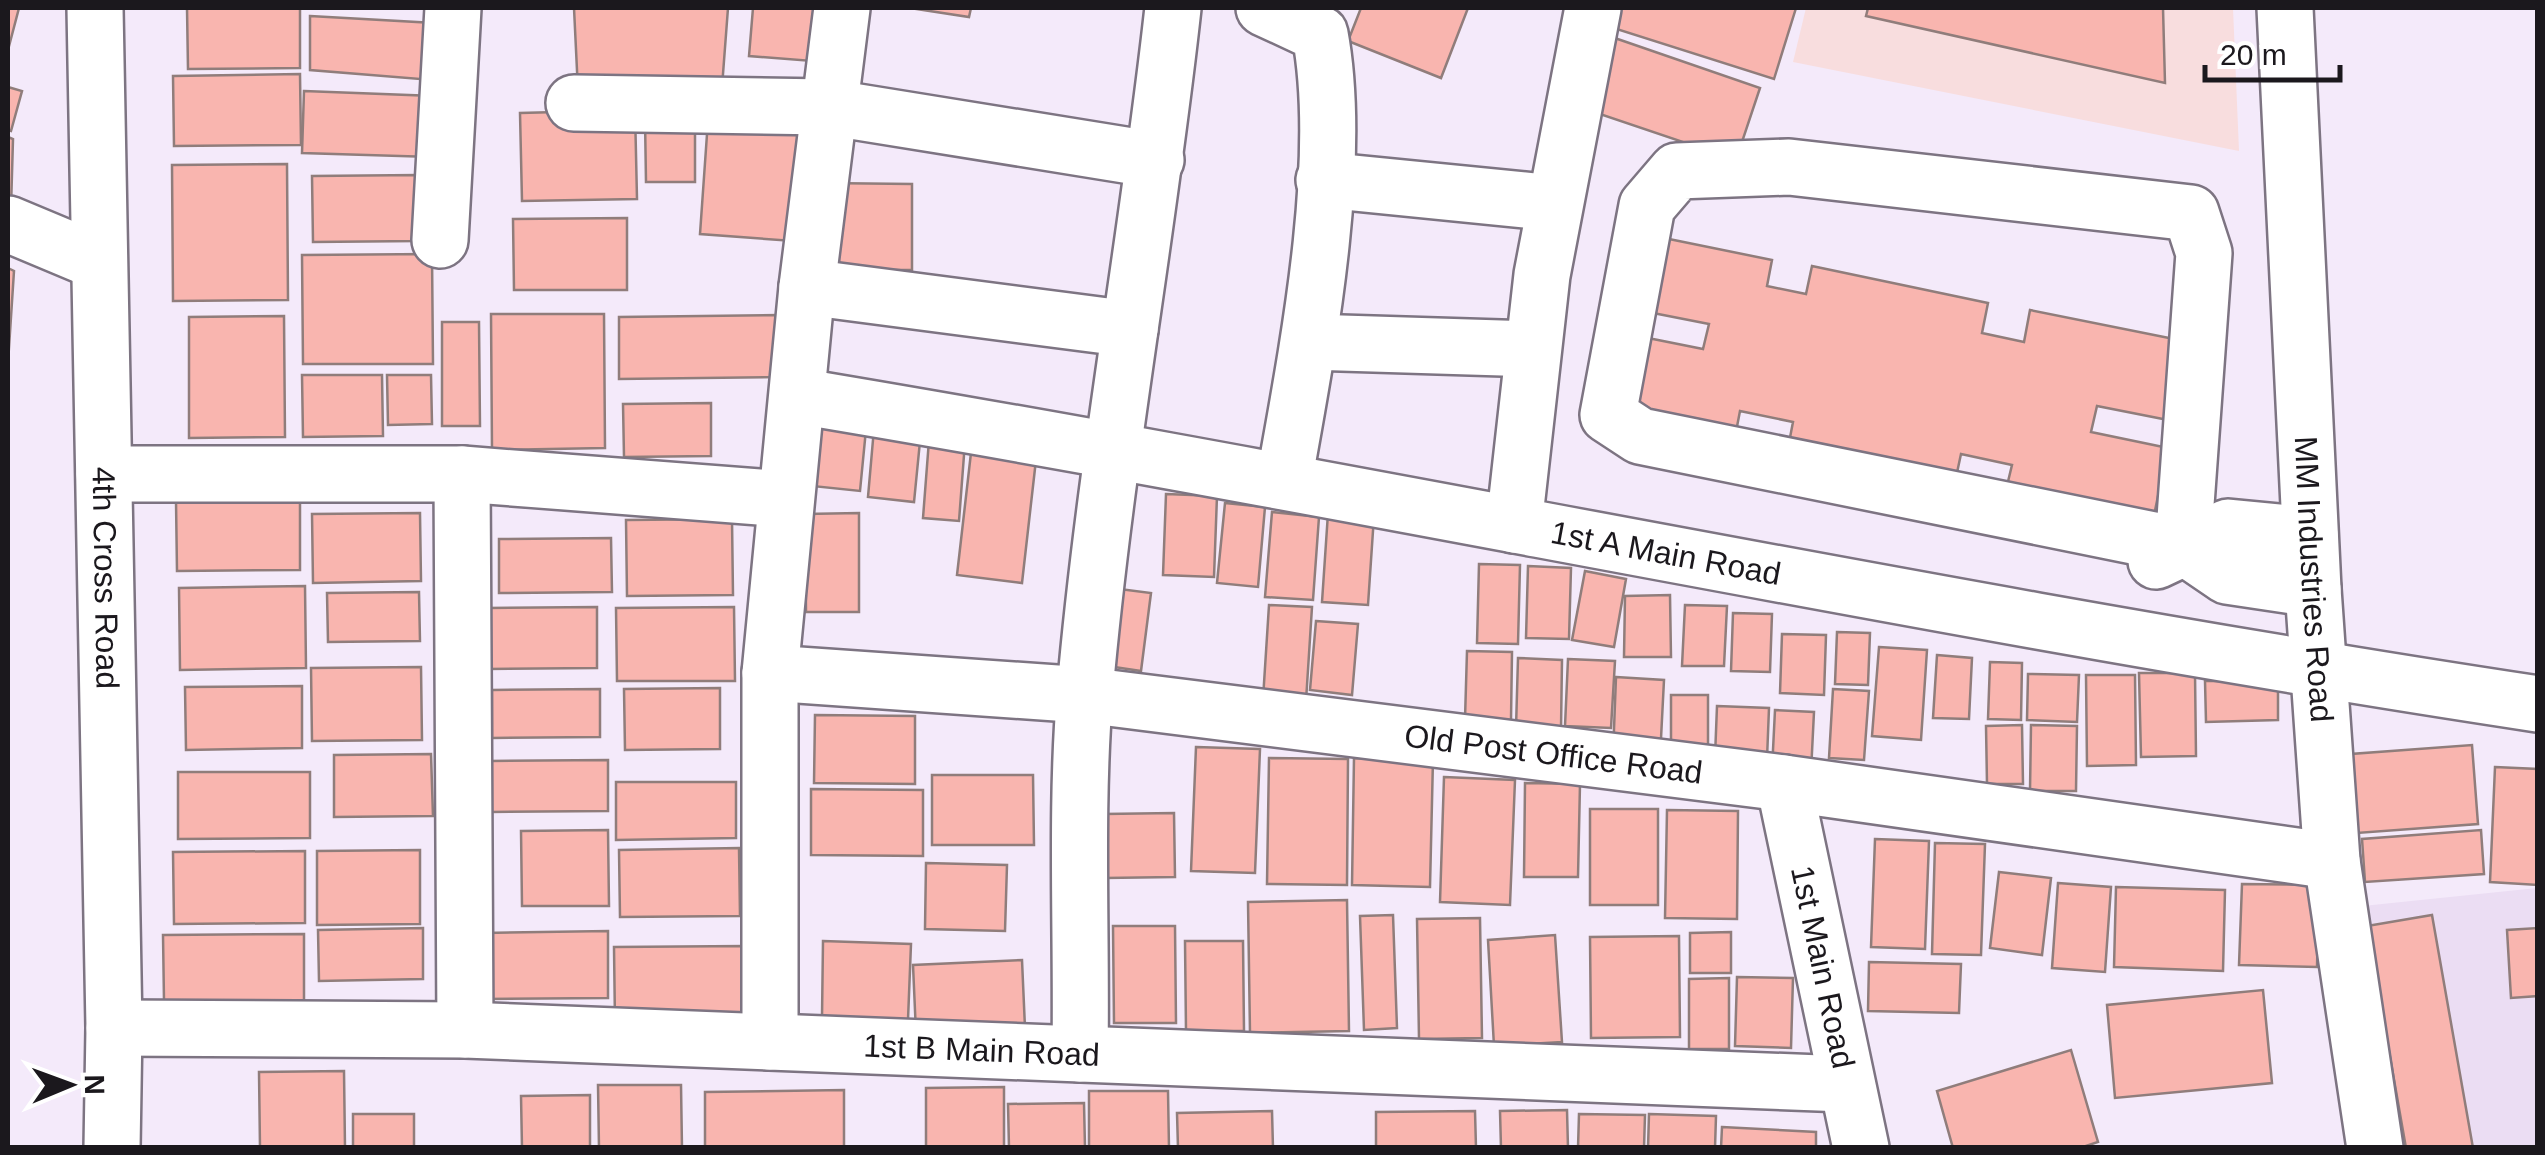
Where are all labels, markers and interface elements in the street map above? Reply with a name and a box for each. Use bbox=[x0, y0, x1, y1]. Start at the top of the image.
scale bar bbox=[2205, 20, 2340, 82]
text: 20 m bbox=[2220, 38, 2287, 71]
street label: MM Industries Road bbox=[2288, 435, 2340, 723]
street label: 4th Cross Road bbox=[86, 466, 126, 689]
street label: 1st A Main Road bbox=[1548, 514, 1784, 592]
street label: Old Post Office Road bbox=[1402, 717, 1705, 791]
street label: 1st Main Road bbox=[1784, 862, 1862, 1072]
street label: 1st B Main Road bbox=[863, 1028, 1100, 1073]
north arrow bbox=[20, 1035, 120, 1135]
text: N bbox=[79, 1074, 110, 1095]

